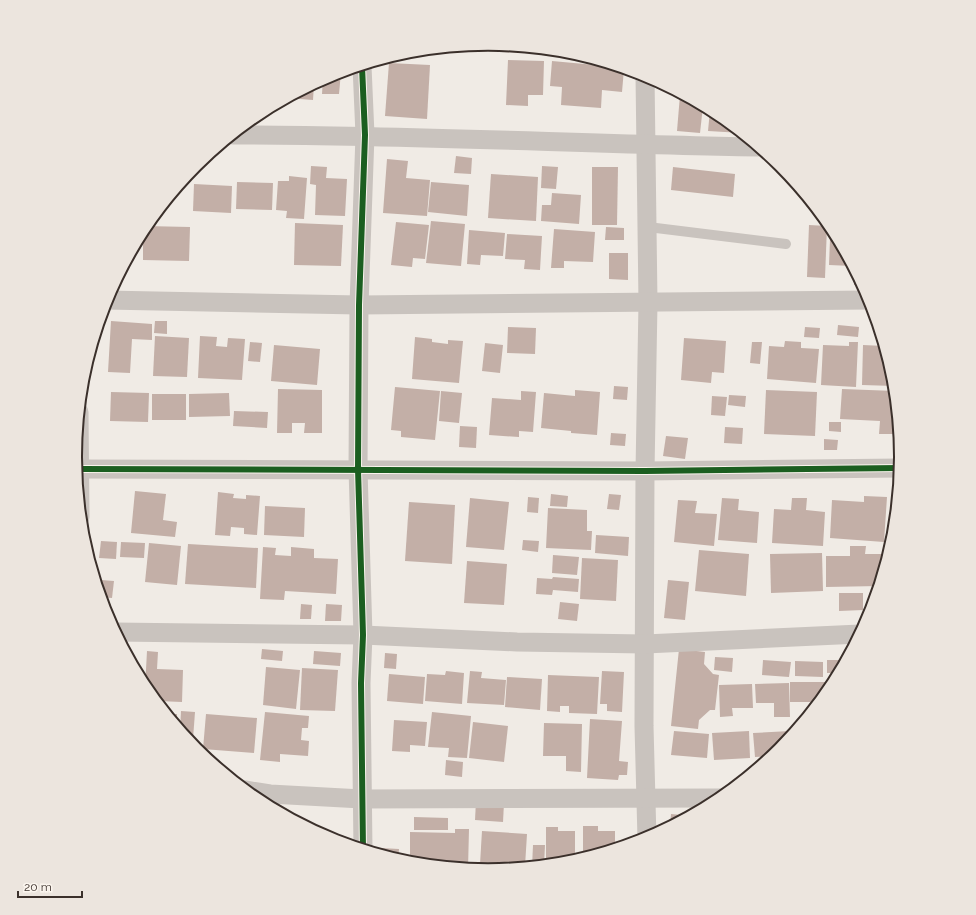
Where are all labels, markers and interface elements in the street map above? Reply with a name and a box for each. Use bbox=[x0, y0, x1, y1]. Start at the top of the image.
scale bar bbox=[18, 873, 82, 899]
text: 20 m bbox=[24, 880, 52, 894]

